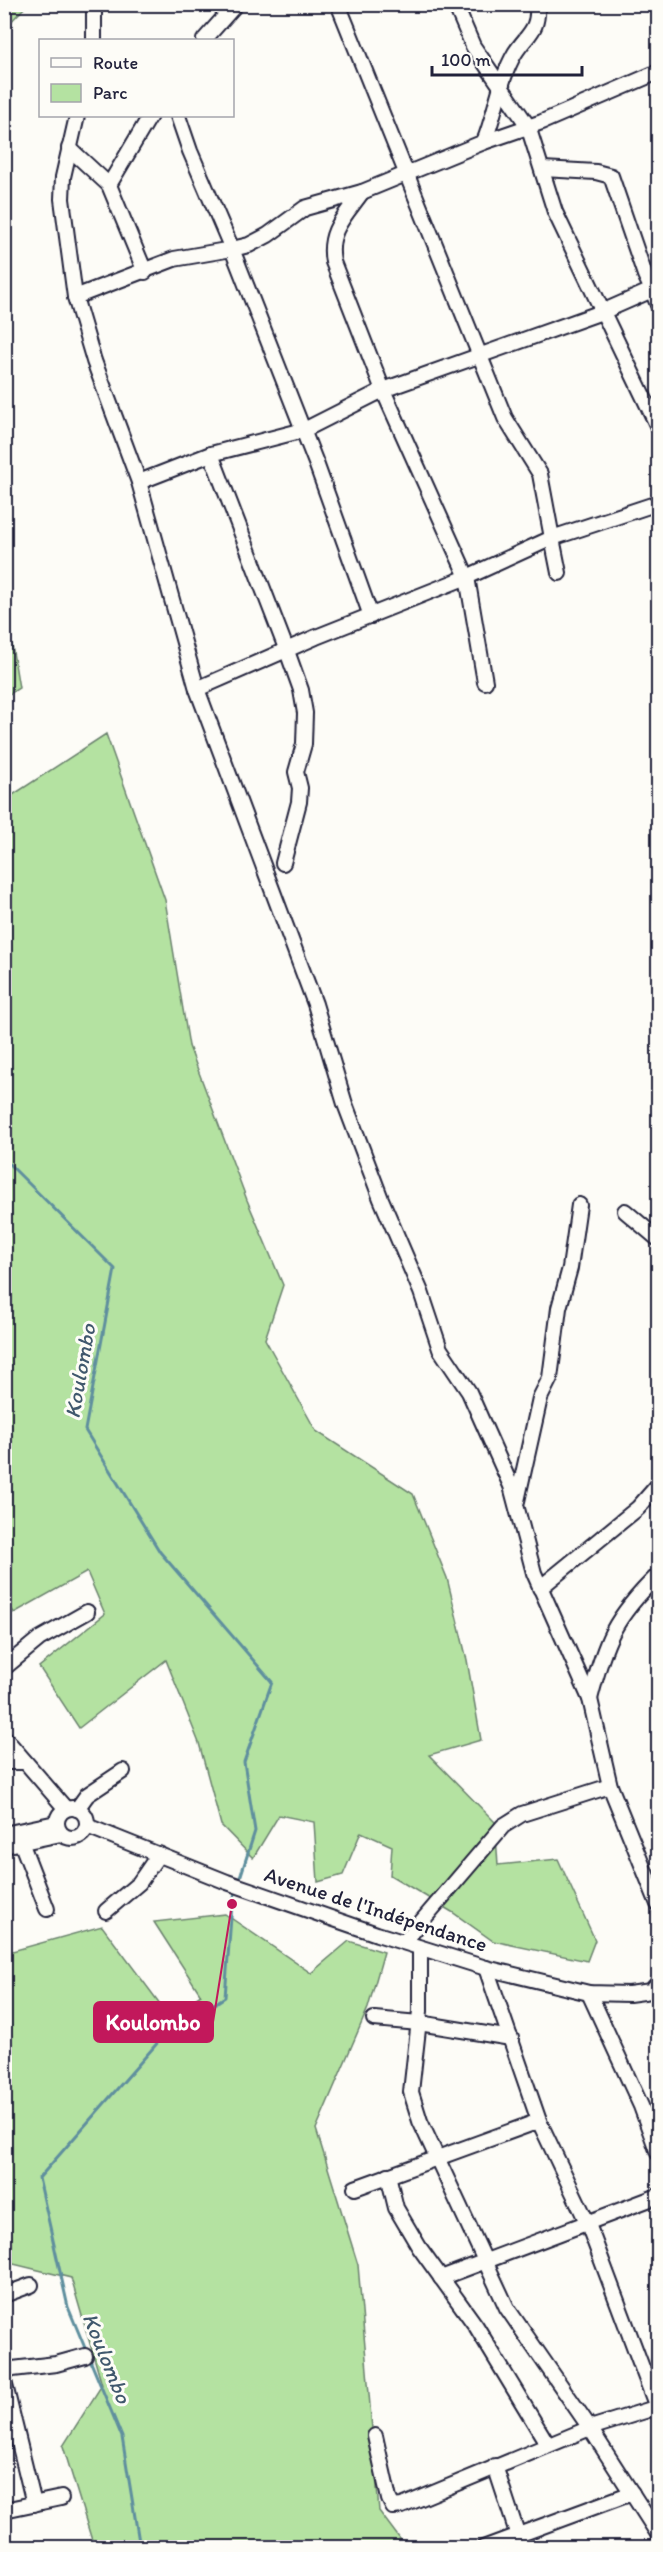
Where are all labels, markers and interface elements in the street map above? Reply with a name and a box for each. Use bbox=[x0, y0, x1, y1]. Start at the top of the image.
legend bbox=[39, 39, 234, 117]
scale bar bbox=[432, 39, 582, 77]
text: 100 m bbox=[441, 49, 491, 71]
text: Route bbox=[93, 52, 138, 74]
text: Parc bbox=[93, 82, 127, 104]
water label: Koulombo bbox=[58, 1321, 102, 1420]
street label: Avenue de l'Indépendance bbox=[262, 1861, 490, 1957]
callout: Koulombo bbox=[94, 2002, 213, 2042]
text: Koulombo bbox=[105, 2009, 201, 2036]
water label: Koulombo bbox=[77, 2309, 138, 2408]

